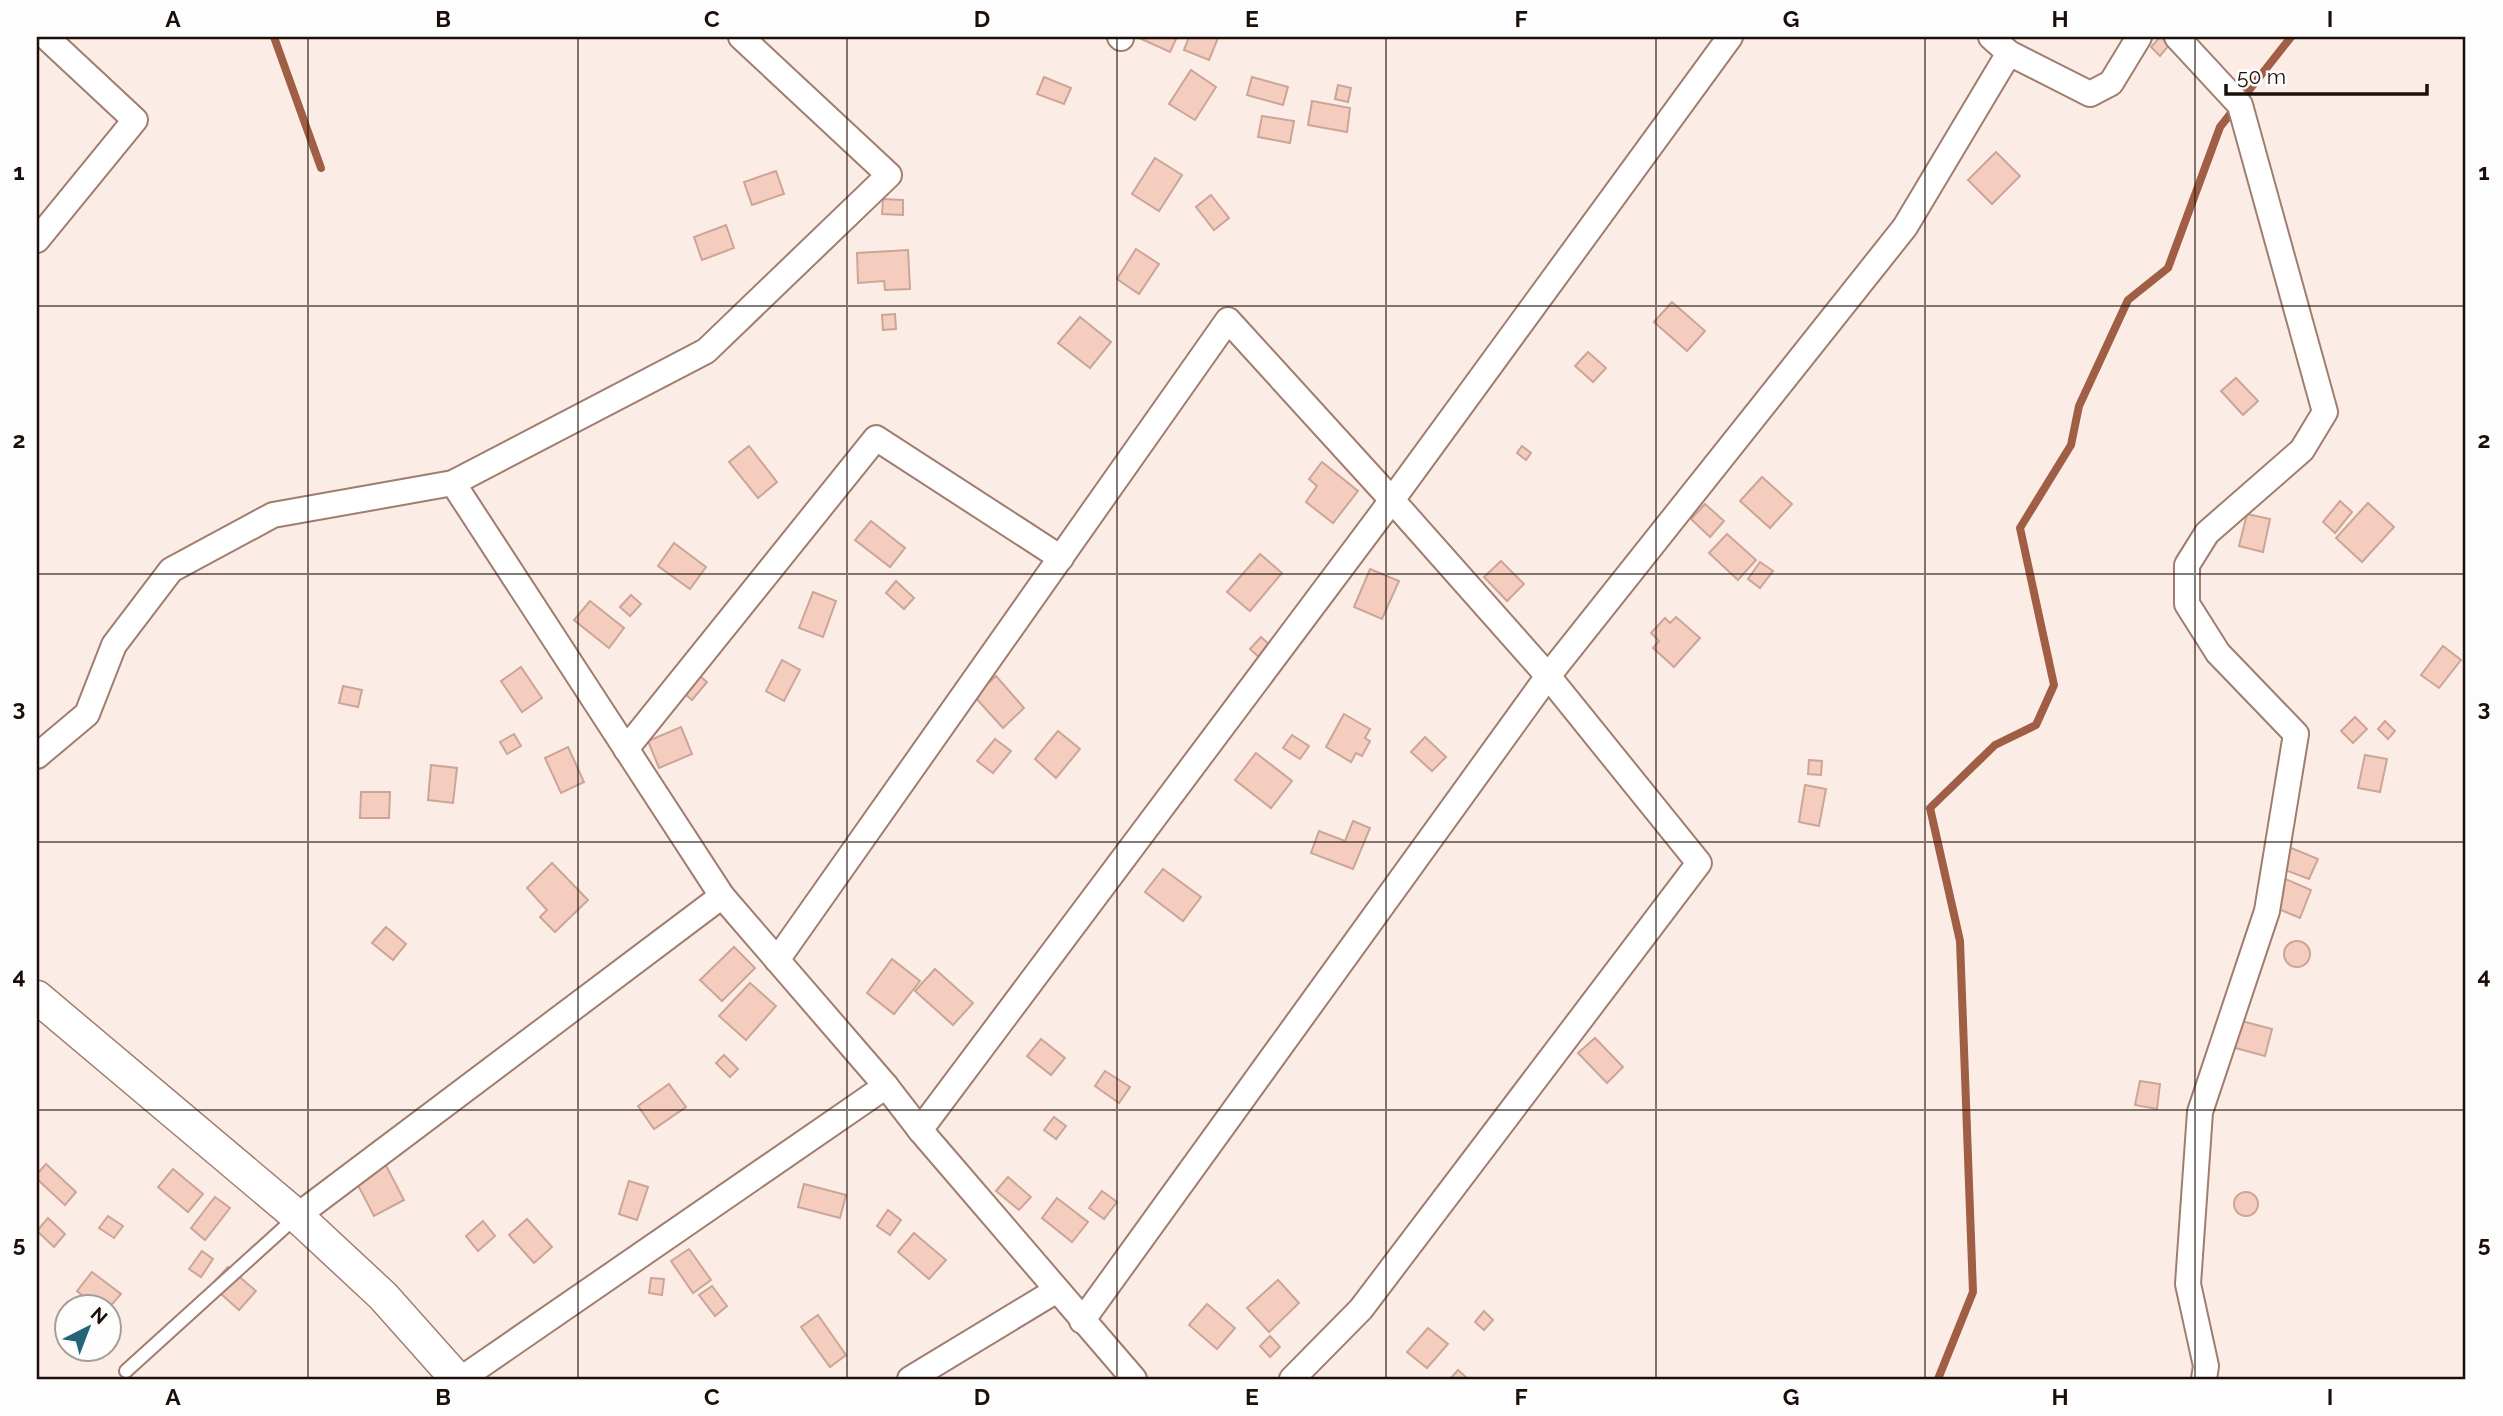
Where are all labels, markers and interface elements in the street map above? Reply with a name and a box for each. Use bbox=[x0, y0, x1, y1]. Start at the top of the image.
text: A bbox=[165, 5, 181, 32]
text: B bbox=[435, 5, 451, 32]
text: C bbox=[704, 5, 720, 32]
text: D bbox=[974, 5, 990, 32]
text: E bbox=[1245, 5, 1259, 32]
text: F bbox=[1514, 5, 1528, 32]
text: G bbox=[1783, 5, 1799, 32]
text: H bbox=[2051, 5, 2069, 32]
text: I bbox=[2327, 5, 2333, 32]
scale bar bbox=[2226, 52, 2428, 96]
text: 50 m bbox=[2237, 64, 2286, 89]
text: 1 bbox=[13, 158, 25, 185]
text: 1 bbox=[2478, 158, 2490, 185]
text: 2 bbox=[13, 426, 25, 453]
text: 2 bbox=[2478, 426, 2490, 453]
text: 3 bbox=[13, 694, 25, 721]
text: 3 bbox=[2478, 694, 2490, 721]
text: 4 bbox=[12, 962, 26, 989]
text: 4 bbox=[2477, 962, 2491, 989]
text: 5 bbox=[13, 1230, 26, 1257]
text: 5 bbox=[2478, 1230, 2491, 1257]
north arrow bbox=[52, 1294, 122, 1364]
text: N bbox=[87, 1302, 112, 1328]
text: A bbox=[165, 1383, 181, 1410]
text: B bbox=[435, 1383, 451, 1410]
text: C bbox=[704, 1383, 720, 1410]
text: D bbox=[974, 1383, 990, 1410]
text: E bbox=[1245, 1383, 1259, 1410]
text: F bbox=[1514, 1383, 1528, 1410]
text: G bbox=[1783, 1383, 1799, 1410]
text: H bbox=[2051, 1383, 2069, 1410]
text: I bbox=[2327, 1383, 2333, 1410]

